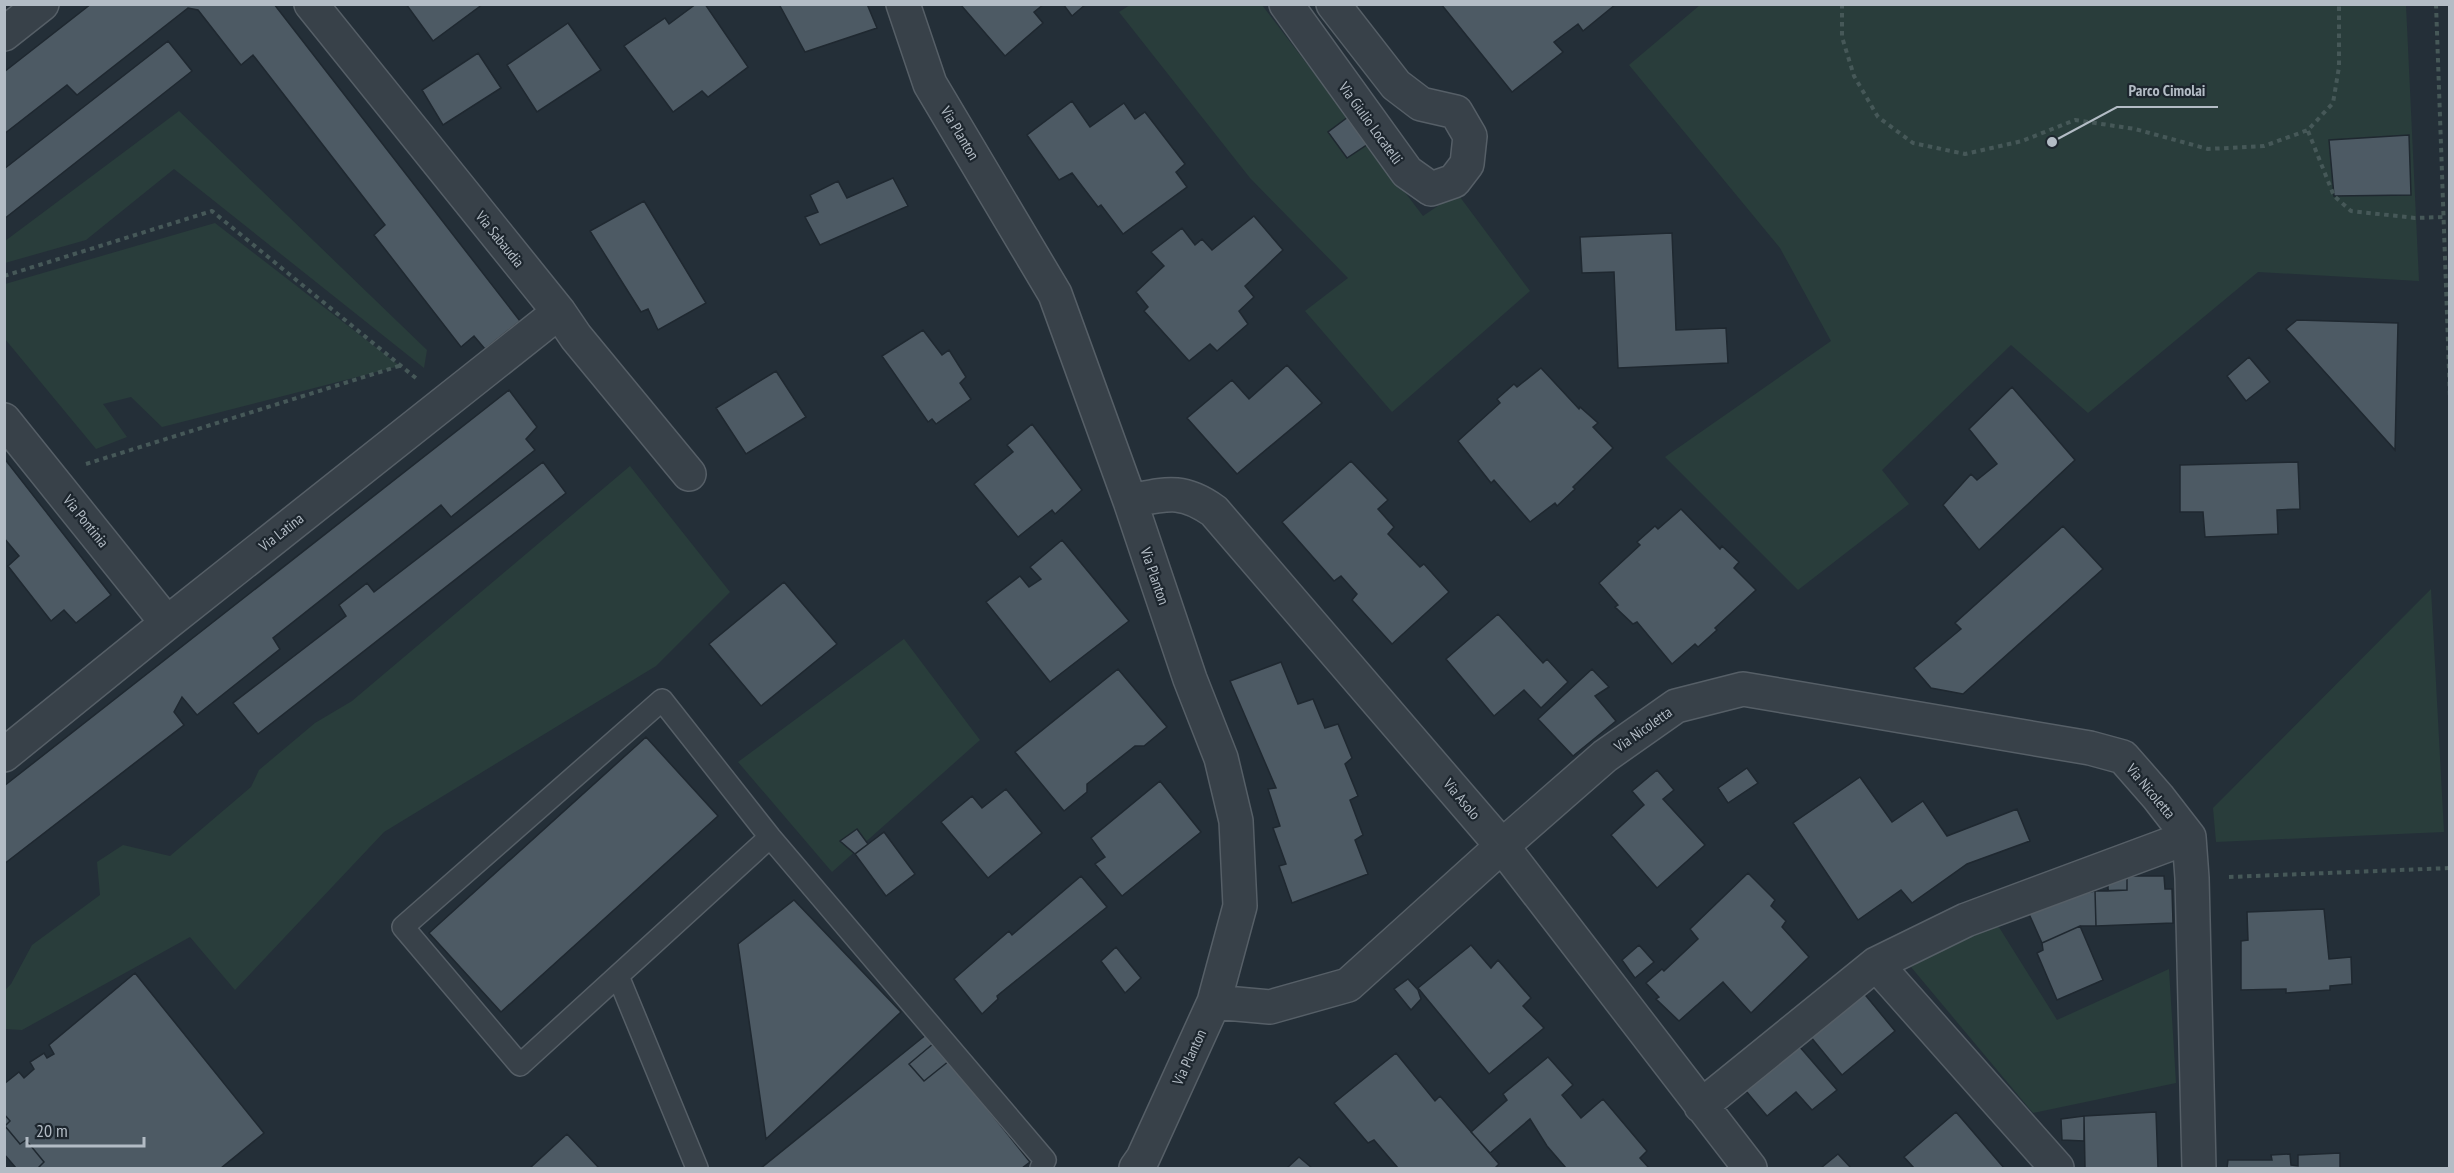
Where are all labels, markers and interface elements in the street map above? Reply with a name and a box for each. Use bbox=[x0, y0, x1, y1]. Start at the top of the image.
callout: Parco Cimolai bbox=[2117, 73, 2218, 107]
street label: Via Giulio Locatelli bbox=[1334, 77, 1407, 168]
text: Parco Cimolai bbox=[2129, 80, 2206, 100]
street label: Via Planton bbox=[936, 102, 983, 163]
street label: Via Sabaudia bbox=[471, 206, 528, 271]
street label: Via Pontinia bbox=[58, 490, 113, 551]
street label: Via Latina bbox=[254, 509, 307, 556]
street label: Via Planton bbox=[1136, 544, 1174, 607]
street label: Via Nicoletta bbox=[1610, 702, 1676, 756]
street label: Via Nicoletta bbox=[2122, 759, 2180, 822]
street label: Via Asolo bbox=[1439, 774, 1485, 823]
street label: Via Planton bbox=[1167, 1026, 1210, 1089]
scale bar bbox=[27, 1110, 144, 1148]
text: 20 m bbox=[36, 1119, 68, 1142]

